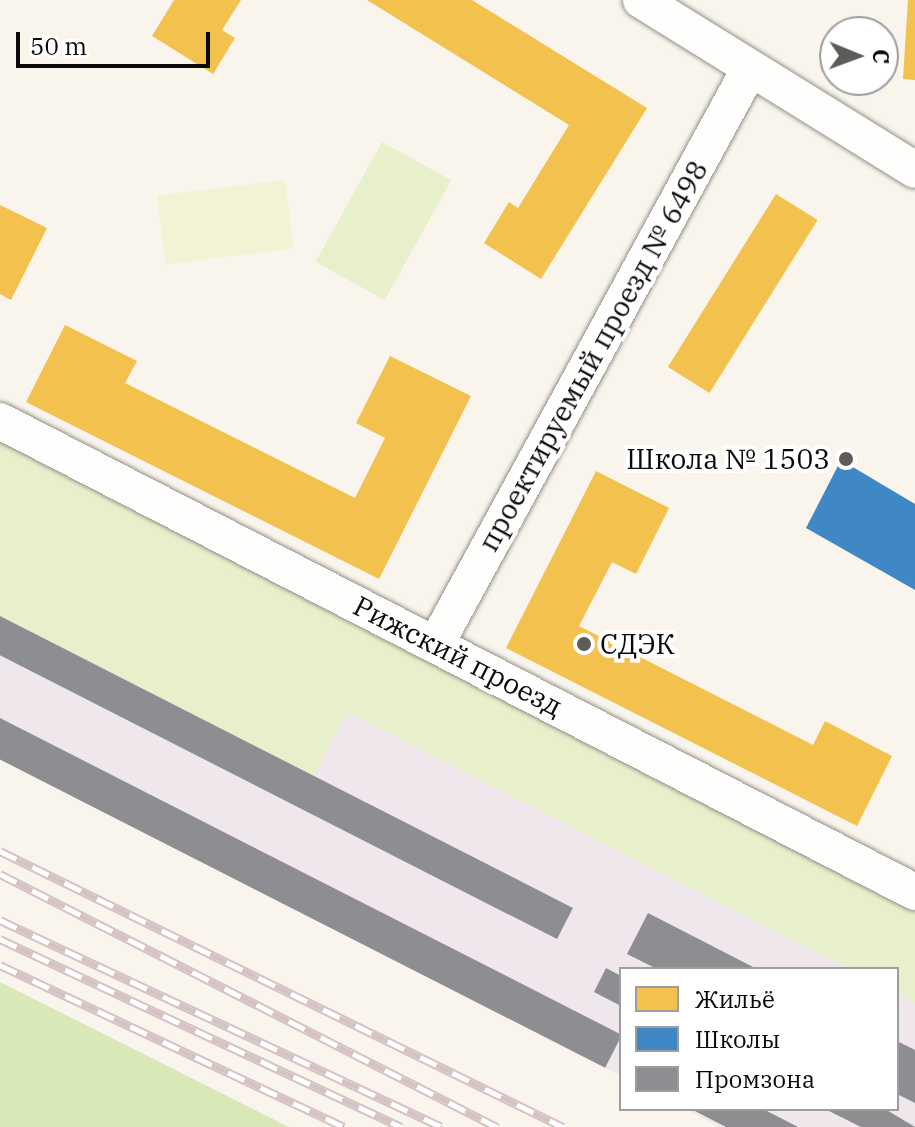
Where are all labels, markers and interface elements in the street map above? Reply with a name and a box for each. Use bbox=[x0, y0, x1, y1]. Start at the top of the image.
scale bar bbox=[20, 16, 214, 66]
north arrow bbox=[819, 16, 899, 96]
text: 50 m bbox=[30, 30, 87, 62]
text: С bbox=[867, 49, 896, 64]
street label: проектируемый проезд № 6498 bbox=[471, 155, 715, 557]
place label: Школа № 1503 bbox=[626, 442, 830, 476]
marker: Школа № 1503 bbox=[837, 450, 855, 468]
street label: Рижский проезд bbox=[348, 589, 568, 723]
place label: СДЭК bbox=[600, 627, 675, 661]
marker: СДЭК bbox=[575, 635, 593, 653]
legend bbox=[619, 967, 899, 1111]
text: Жильё bbox=[695, 983, 775, 1015]
text: Школы bbox=[695, 1023, 780, 1055]
text: Промзона bbox=[695, 1063, 815, 1095]

